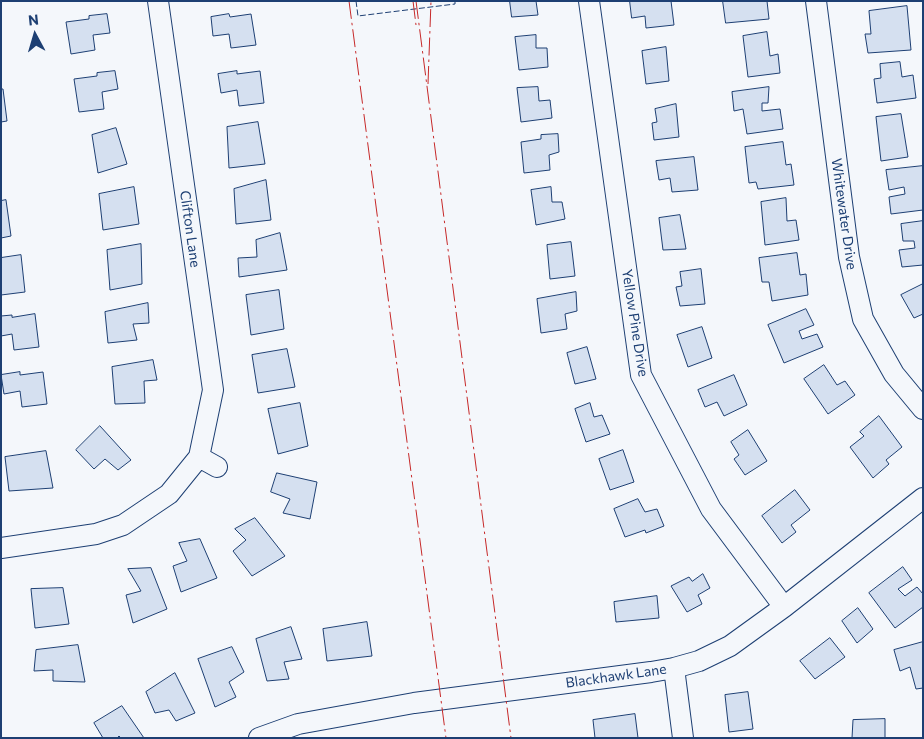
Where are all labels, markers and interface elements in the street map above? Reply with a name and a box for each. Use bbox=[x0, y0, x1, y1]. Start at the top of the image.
north arrow bbox=[10, 10, 60, 60]
text: N bbox=[27, 11, 39, 29]
street label: Whitewater Drive bbox=[828, 157, 860, 271]
street label: Clifton Lane bbox=[176, 189, 204, 269]
street label: Yellow Pine Drive bbox=[618, 268, 652, 378]
street label: Blackhawk Lane bbox=[564, 661, 668, 691]

